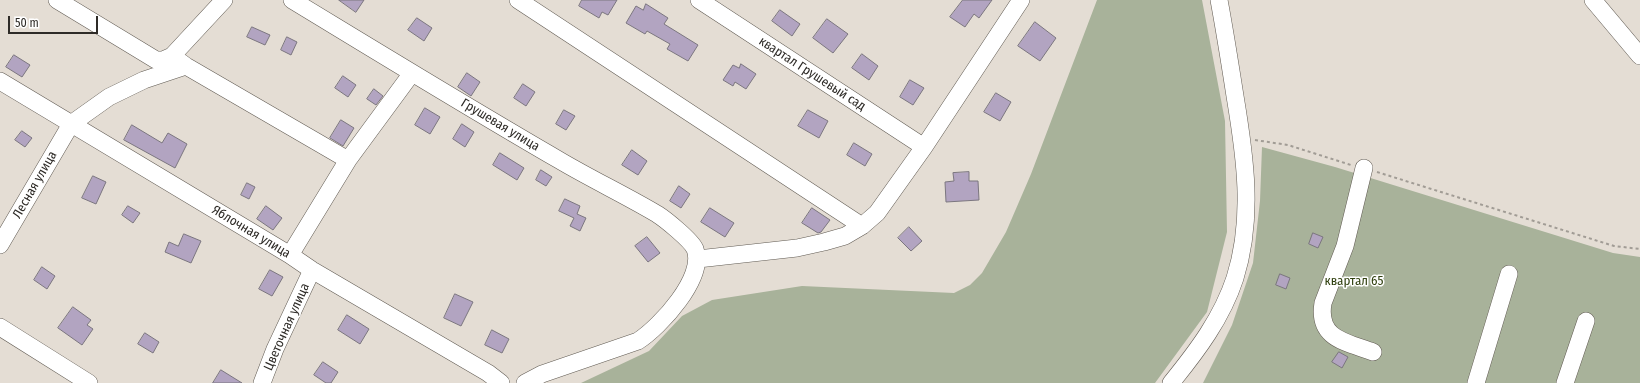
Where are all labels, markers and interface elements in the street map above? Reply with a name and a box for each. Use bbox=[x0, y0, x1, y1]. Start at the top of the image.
scale bar bbox=[10, 8, 100, 34]
text: 50 m bbox=[15, 16, 39, 30]
street label: квартал Грушевый сад bbox=[756, 34, 868, 114]
street label: Грушевая улица bbox=[458, 95, 542, 155]
street label: Лесная улица bbox=[9, 149, 61, 221]
street label: Яблочная улица bbox=[209, 202, 293, 262]
park label: квартал 65 bbox=[1325, 273, 1383, 289]
street label: Цветочная улица bbox=[261, 281, 313, 373]

